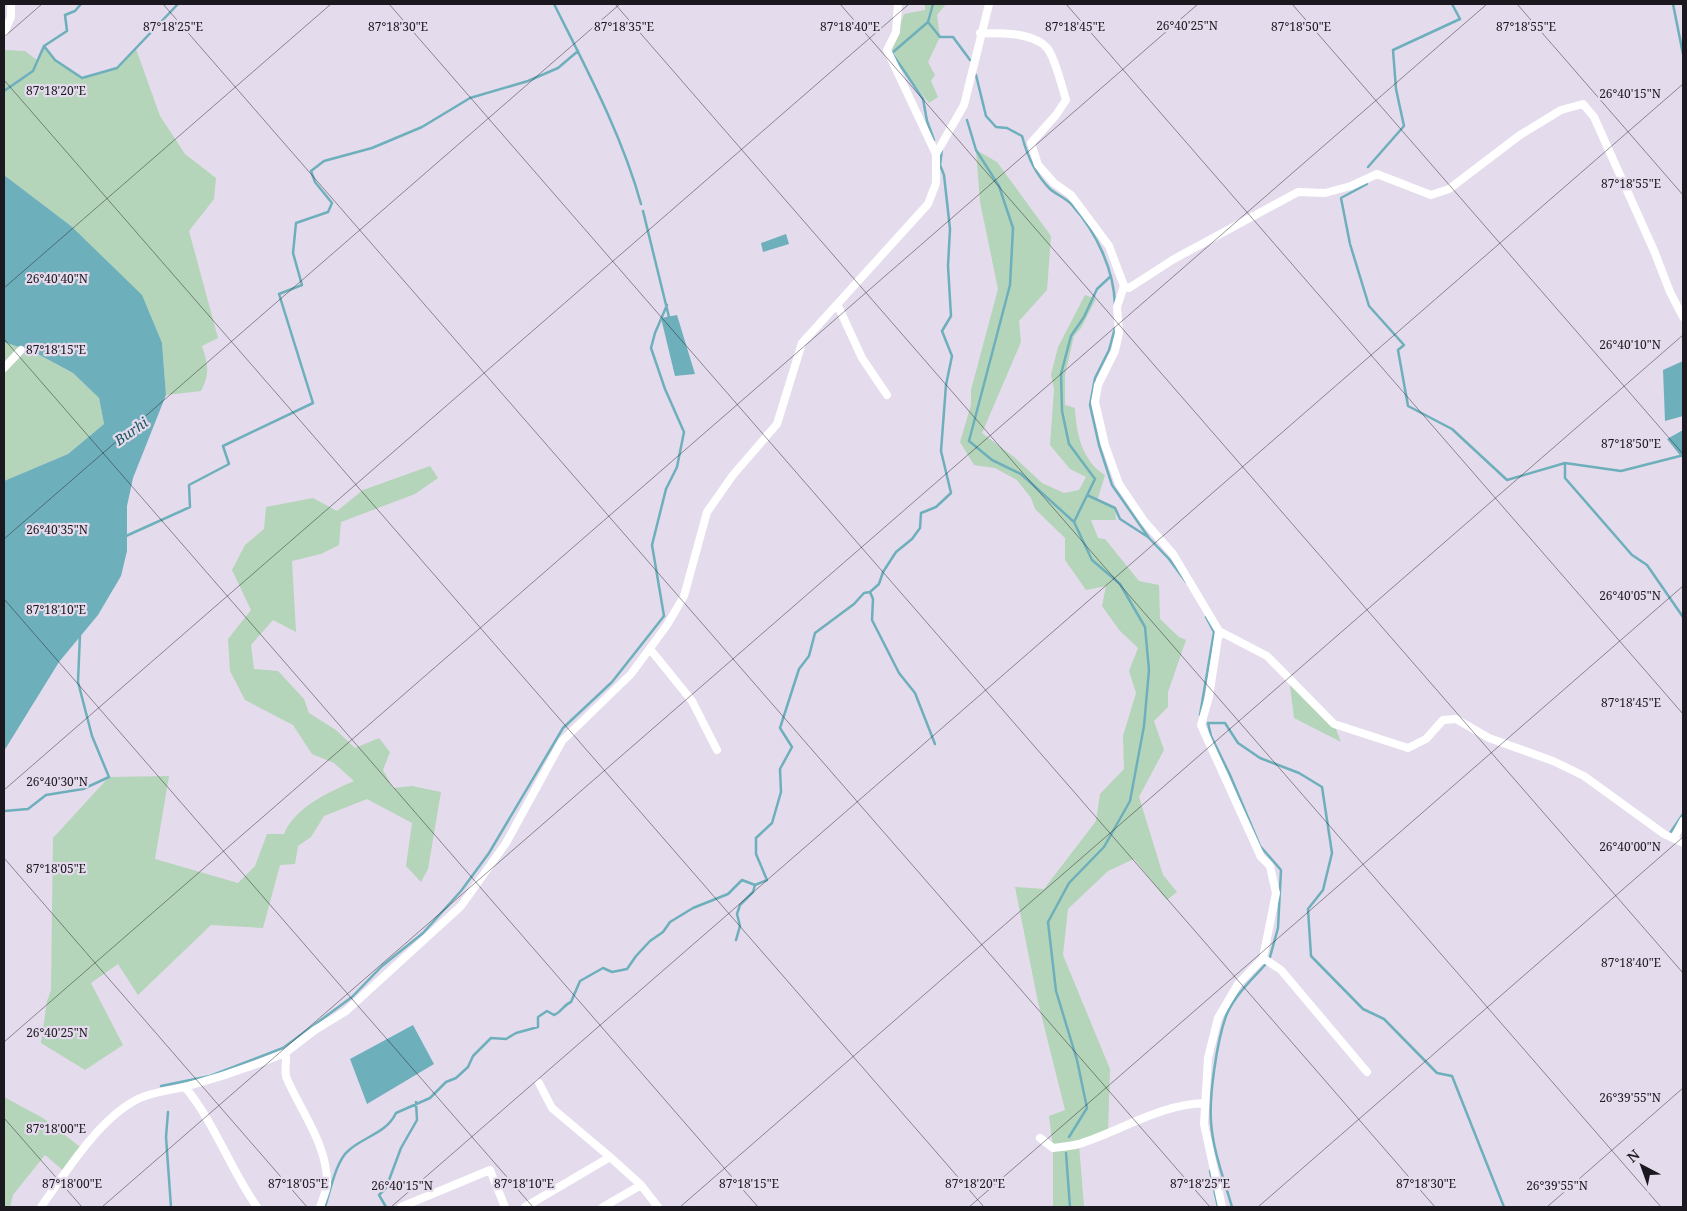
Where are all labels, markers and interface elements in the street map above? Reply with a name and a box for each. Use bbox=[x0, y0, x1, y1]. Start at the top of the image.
text: 26°40'25"N bbox=[1156, 17, 1218, 34]
text: 87°18'25"E bbox=[143, 18, 203, 35]
text: 87°18'30"E bbox=[368, 18, 428, 35]
text: 87°18'35"E bbox=[594, 18, 654, 35]
text: 87°18'40"E bbox=[820, 18, 880, 35]
text: 87°18'45"E bbox=[1045, 18, 1105, 35]
text: 87°18'50"E bbox=[1271, 18, 1331, 35]
text: 87°18'55"E bbox=[1496, 18, 1556, 35]
text: 87°18'20"E bbox=[26, 82, 86, 99]
text: 26°40'15"N bbox=[1599, 85, 1661, 102]
text: 87°18'55"E bbox=[1601, 175, 1661, 192]
text: 26°40'40"N bbox=[26, 270, 88, 287]
text: 26°40'10"N bbox=[1599, 336, 1661, 353]
text: 87°18'15"E bbox=[26, 341, 86, 358]
water label: Burhi bbox=[110, 412, 152, 450]
text: 87°18'50"E bbox=[1601, 435, 1661, 452]
text: 26°40'35"N bbox=[26, 521, 88, 538]
text: 26°40'05"N bbox=[1599, 587, 1661, 604]
text: 87°18'10"E bbox=[26, 601, 86, 618]
text: 87°18'45"E bbox=[1601, 694, 1661, 711]
text: 26°40'30"N bbox=[26, 773, 88, 790]
text: 26°40'00"N bbox=[1599, 838, 1661, 855]
text: 87°18'05"E bbox=[26, 860, 86, 877]
text: 87°18'40"E bbox=[1601, 954, 1661, 971]
text: 26°40'25"N bbox=[26, 1024, 88, 1041]
text: 26°39'55"N bbox=[1599, 1089, 1661, 1106]
text: 87°18'00"E bbox=[26, 1120, 86, 1137]
north arrow bbox=[1617, 1141, 1667, 1191]
text: N bbox=[1623, 1145, 1644, 1167]
text: 87°18'00"E bbox=[42, 1175, 102, 1192]
text: 87°18'05"E bbox=[268, 1175, 328, 1192]
text: 87°18'10"E bbox=[494, 1175, 554, 1192]
text: 87°18'15"E bbox=[719, 1175, 779, 1192]
text: 87°18'20"E bbox=[945, 1175, 1005, 1192]
text: 87°18'25"E bbox=[1170, 1175, 1230, 1192]
text: 87°18'30"E bbox=[1396, 1175, 1456, 1192]
text: 26°40'15"N bbox=[371, 1177, 433, 1194]
text: 26°39'55"N bbox=[1526, 1177, 1588, 1194]

